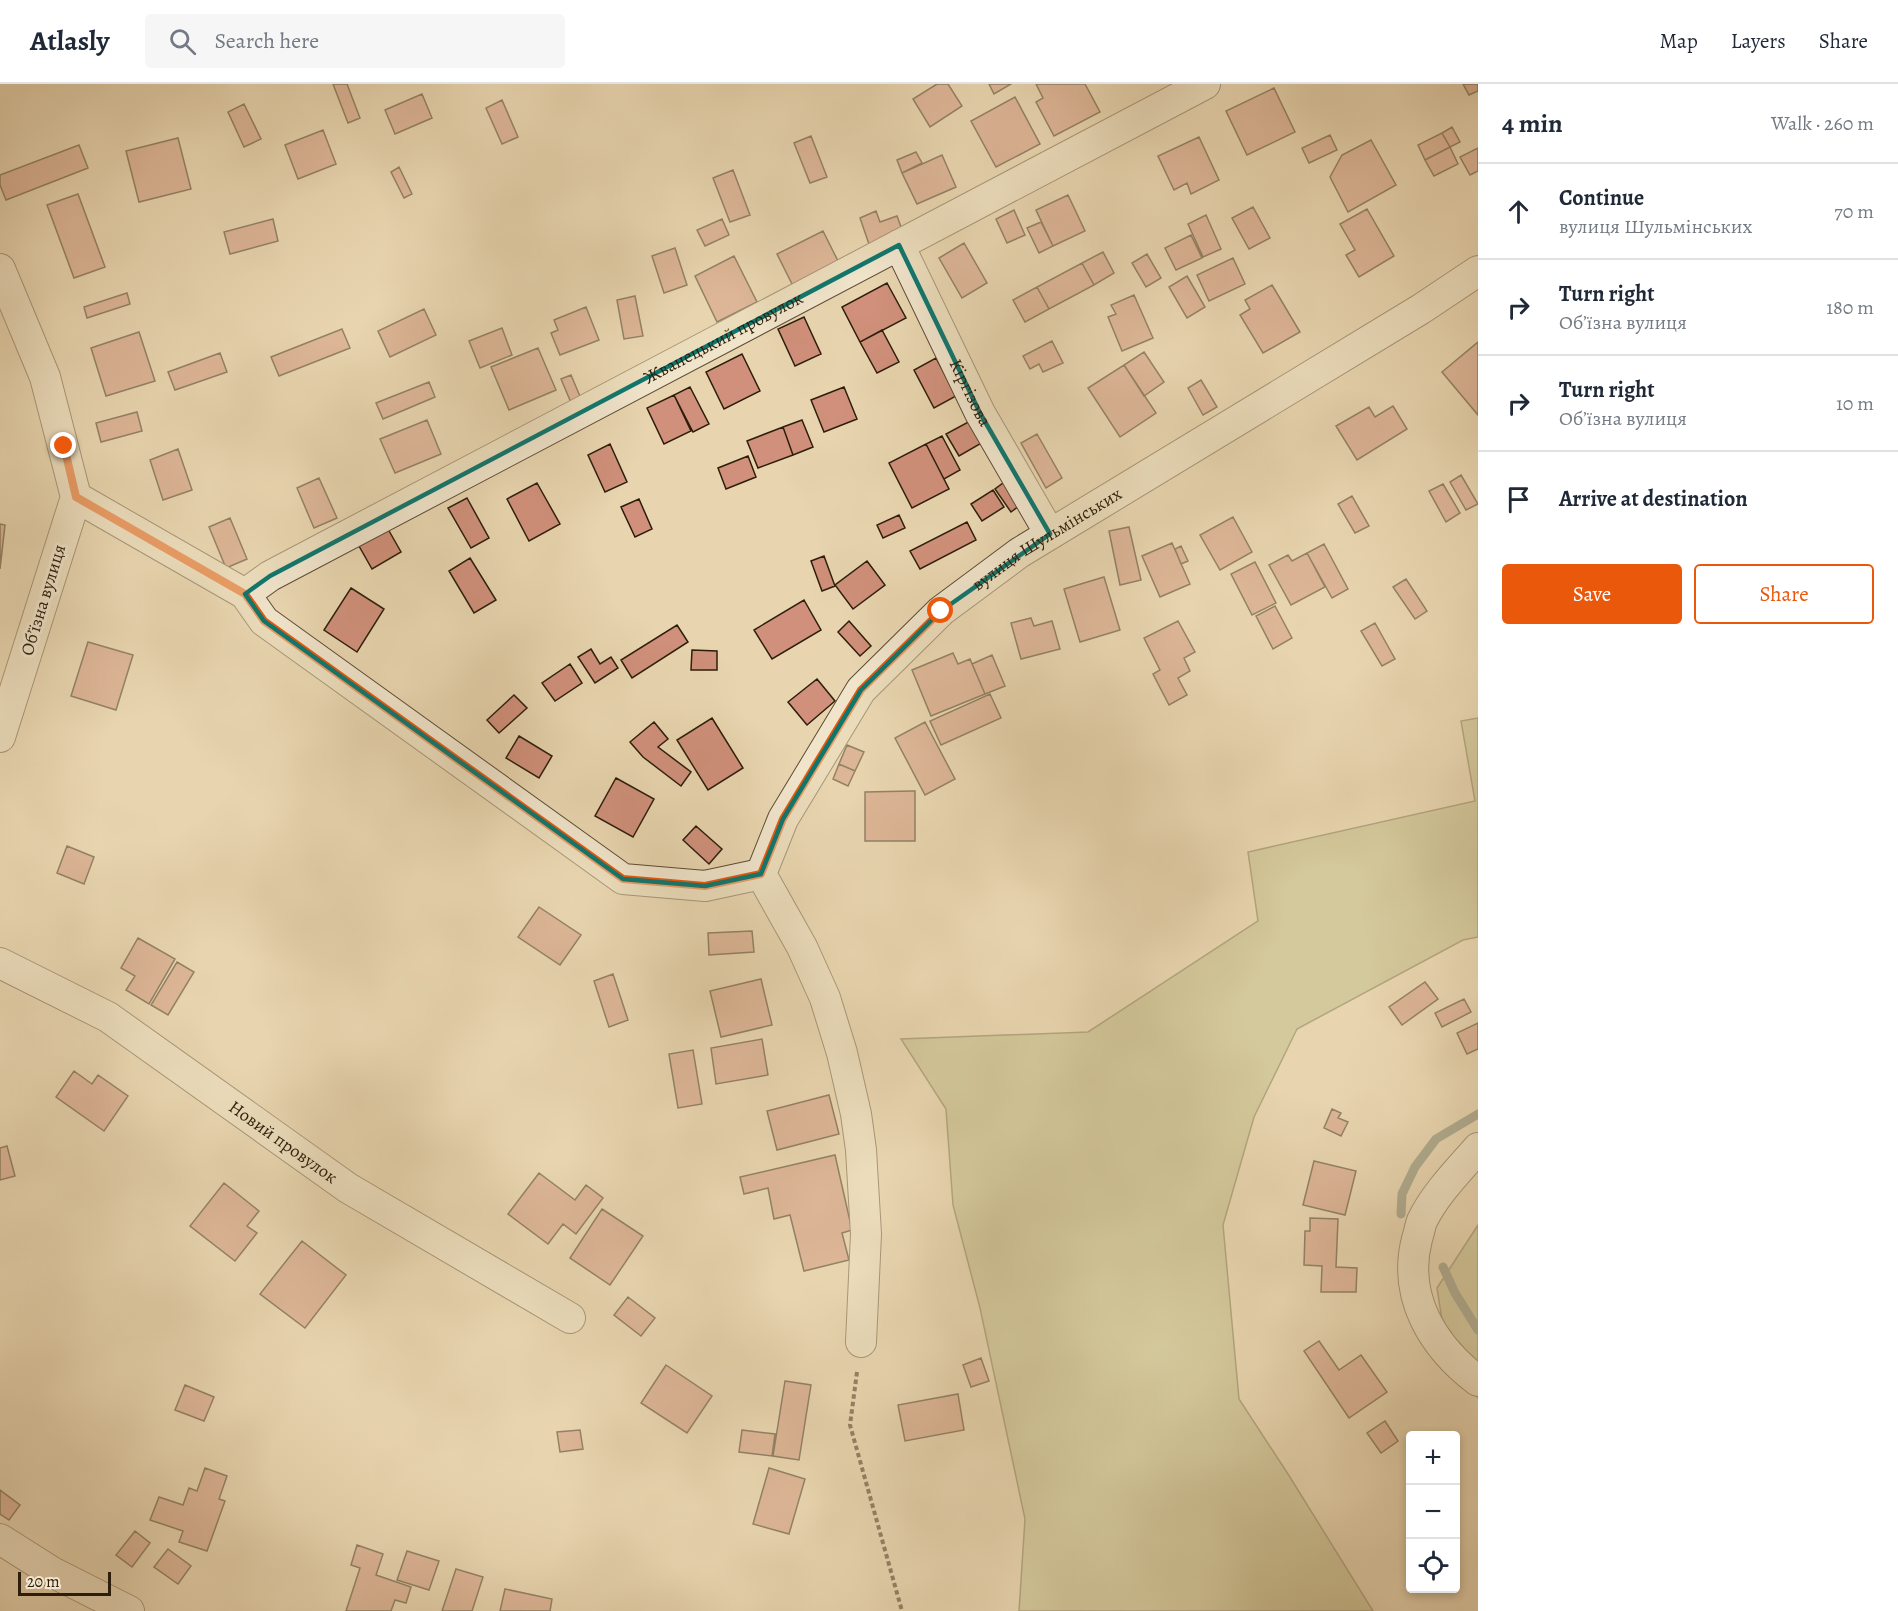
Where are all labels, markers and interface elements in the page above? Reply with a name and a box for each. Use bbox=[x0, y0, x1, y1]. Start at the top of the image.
search box bbox=[145, 14, 565, 68]
text: Atlasly bbox=[30, 22, 109, 60]
icon: search bbox=[166, 25, 199, 58]
text: Search here bbox=[214, 26, 319, 56]
text: Map bbox=[1659, 27, 1698, 55]
text: Layers bbox=[1731, 27, 1786, 55]
text: Share bbox=[1819, 27, 1868, 55]
text: 4 min bbox=[1502, 106, 1563, 141]
text: Walk · 260 m bbox=[1771, 110, 1874, 137]
text: Continue bbox=[1559, 183, 1644, 213]
icon: ahead bbox=[1502, 195, 1535, 228]
text: 70 m bbox=[1834, 198, 1874, 225]
text: вулиця Шульмінських bbox=[1559, 213, 1752, 240]
text: Turn right bbox=[1559, 279, 1655, 309]
street label: Жванецький провулок bbox=[639, 286, 807, 389]
icon: right bbox=[1502, 291, 1535, 324]
text: 180 m bbox=[1826, 294, 1874, 321]
text: Обʼїзна вулиця bbox=[1559, 309, 1687, 336]
street label: Кіргізова bbox=[944, 355, 998, 431]
text: Turn right bbox=[1559, 375, 1655, 405]
icon: right bbox=[1502, 387, 1535, 420]
text: 10 m bbox=[1836, 390, 1874, 417]
text: Обʼїзна вулиця bbox=[1559, 405, 1687, 432]
route end bbox=[50, 432, 76, 458]
street label: вулиця Шульмінських bbox=[967, 481, 1126, 596]
icon: arrive bbox=[1502, 483, 1535, 516]
text: Arrive at destination bbox=[1559, 484, 1748, 514]
street label: Обʼїзна вулиця bbox=[15, 541, 71, 659]
button: Save bbox=[1502, 564, 1682, 624]
button: Share bbox=[1694, 564, 1874, 624]
route start bbox=[927, 597, 953, 623]
street label: Новий провулок bbox=[224, 1095, 343, 1189]
map controls bbox=[1406, 1431, 1460, 1593]
button: + bbox=[1406, 1431, 1460, 1485]
button: − bbox=[1406, 1485, 1460, 1539]
button: locate bbox=[1406, 1539, 1460, 1593]
scale bar bbox=[18, 1569, 111, 1596]
text: 20 m bbox=[27, 1571, 60, 1593]

